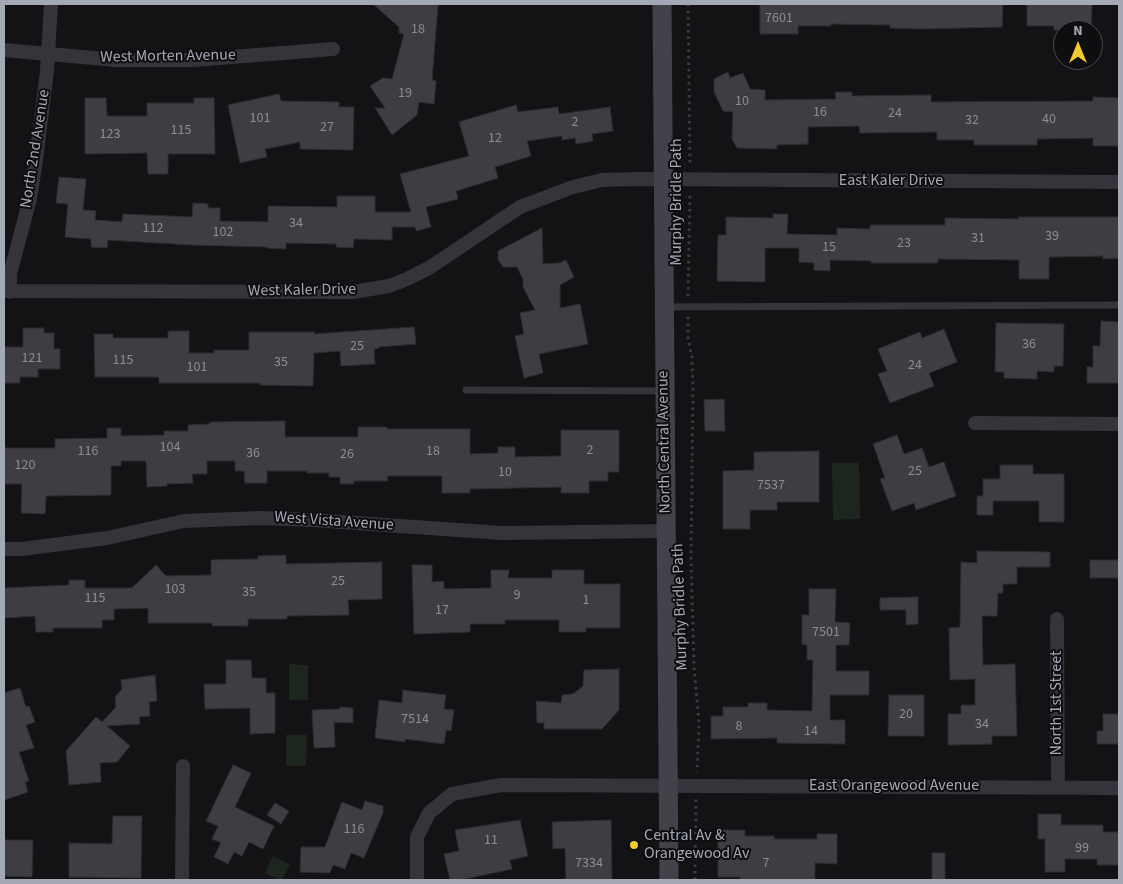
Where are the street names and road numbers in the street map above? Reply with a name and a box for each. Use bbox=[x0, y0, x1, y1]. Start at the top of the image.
street label: West Morten Avenue bbox=[100, 46, 236, 68]
street label: North 2nd Avenue bbox=[17, 88, 55, 210]
street label: Murphy Bridle Path bbox=[667, 138, 687, 266]
street label: East Kaler Drive bbox=[839, 171, 943, 191]
street label: West Kaler Drive bbox=[248, 280, 356, 302]
street label: North Central Avenue bbox=[654, 370, 676, 514]
street label: West Vista Avenue bbox=[274, 508, 394, 536]
street label: Murphy Bridle Path bbox=[669, 543, 693, 671]
street label: North 1st Street bbox=[1047, 651, 1067, 755]
street label: East Orangewood Avenue bbox=[809, 776, 979, 796]

